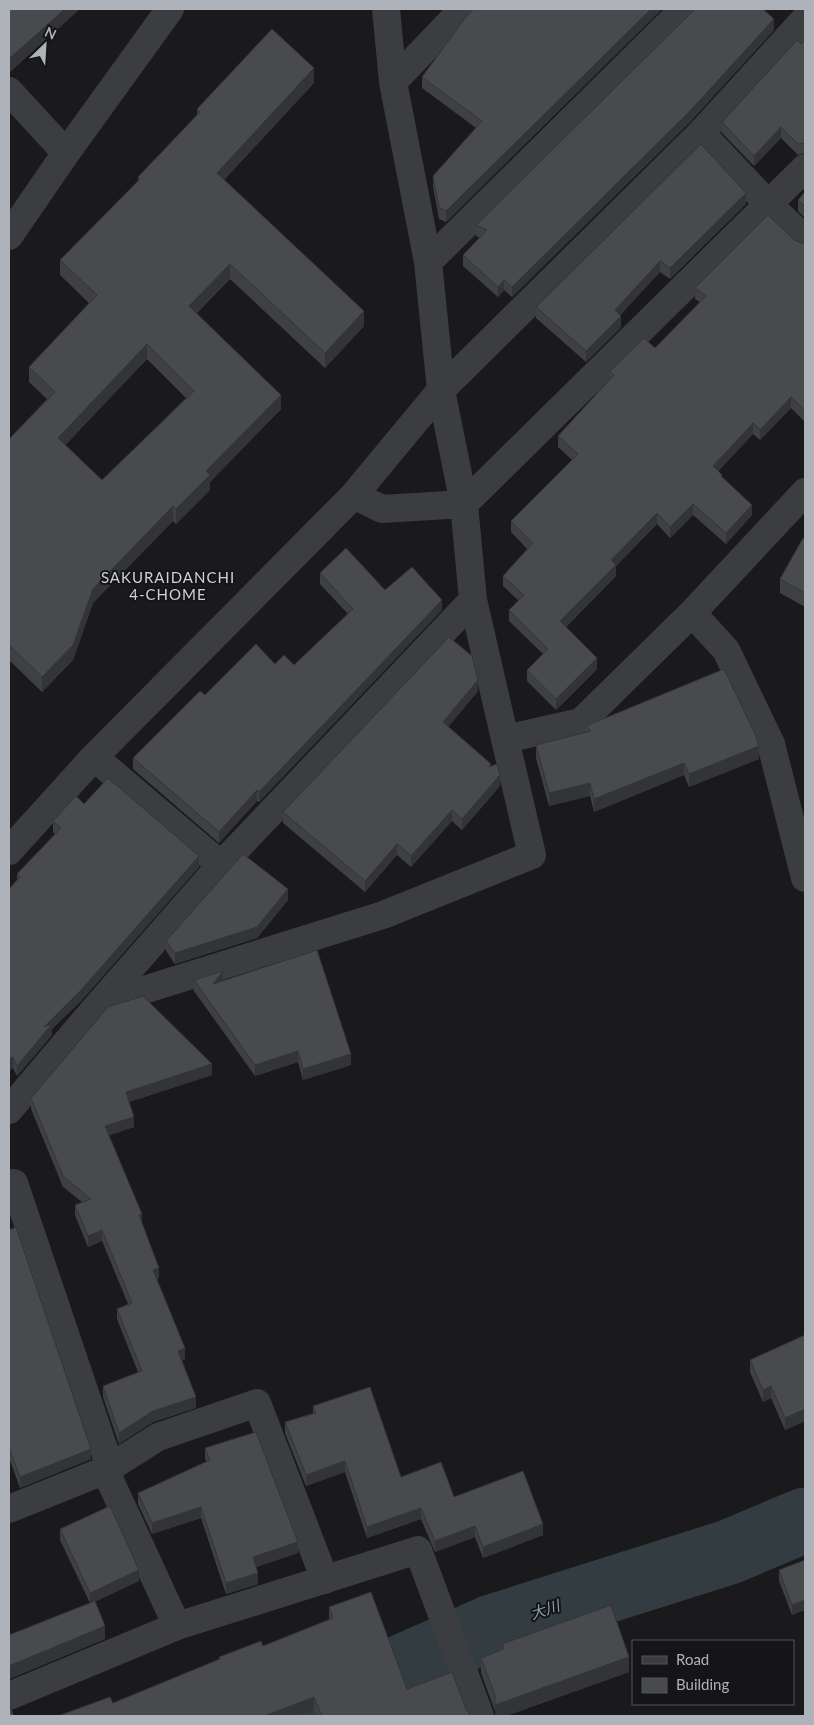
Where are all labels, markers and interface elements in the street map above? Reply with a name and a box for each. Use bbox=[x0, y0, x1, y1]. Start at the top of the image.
north arrow bbox=[20, 20, 70, 70]
text: N bbox=[42, 23, 59, 43]
district label: SAKURAIDANCHI 4-CHOME bbox=[101, 568, 235, 603]
water label: 大川 bbox=[528, 1595, 564, 1622]
legend bbox=[632, 1640, 794, 1705]
text: Road bbox=[676, 1650, 709, 1668]
text: Building bbox=[676, 1675, 729, 1693]

